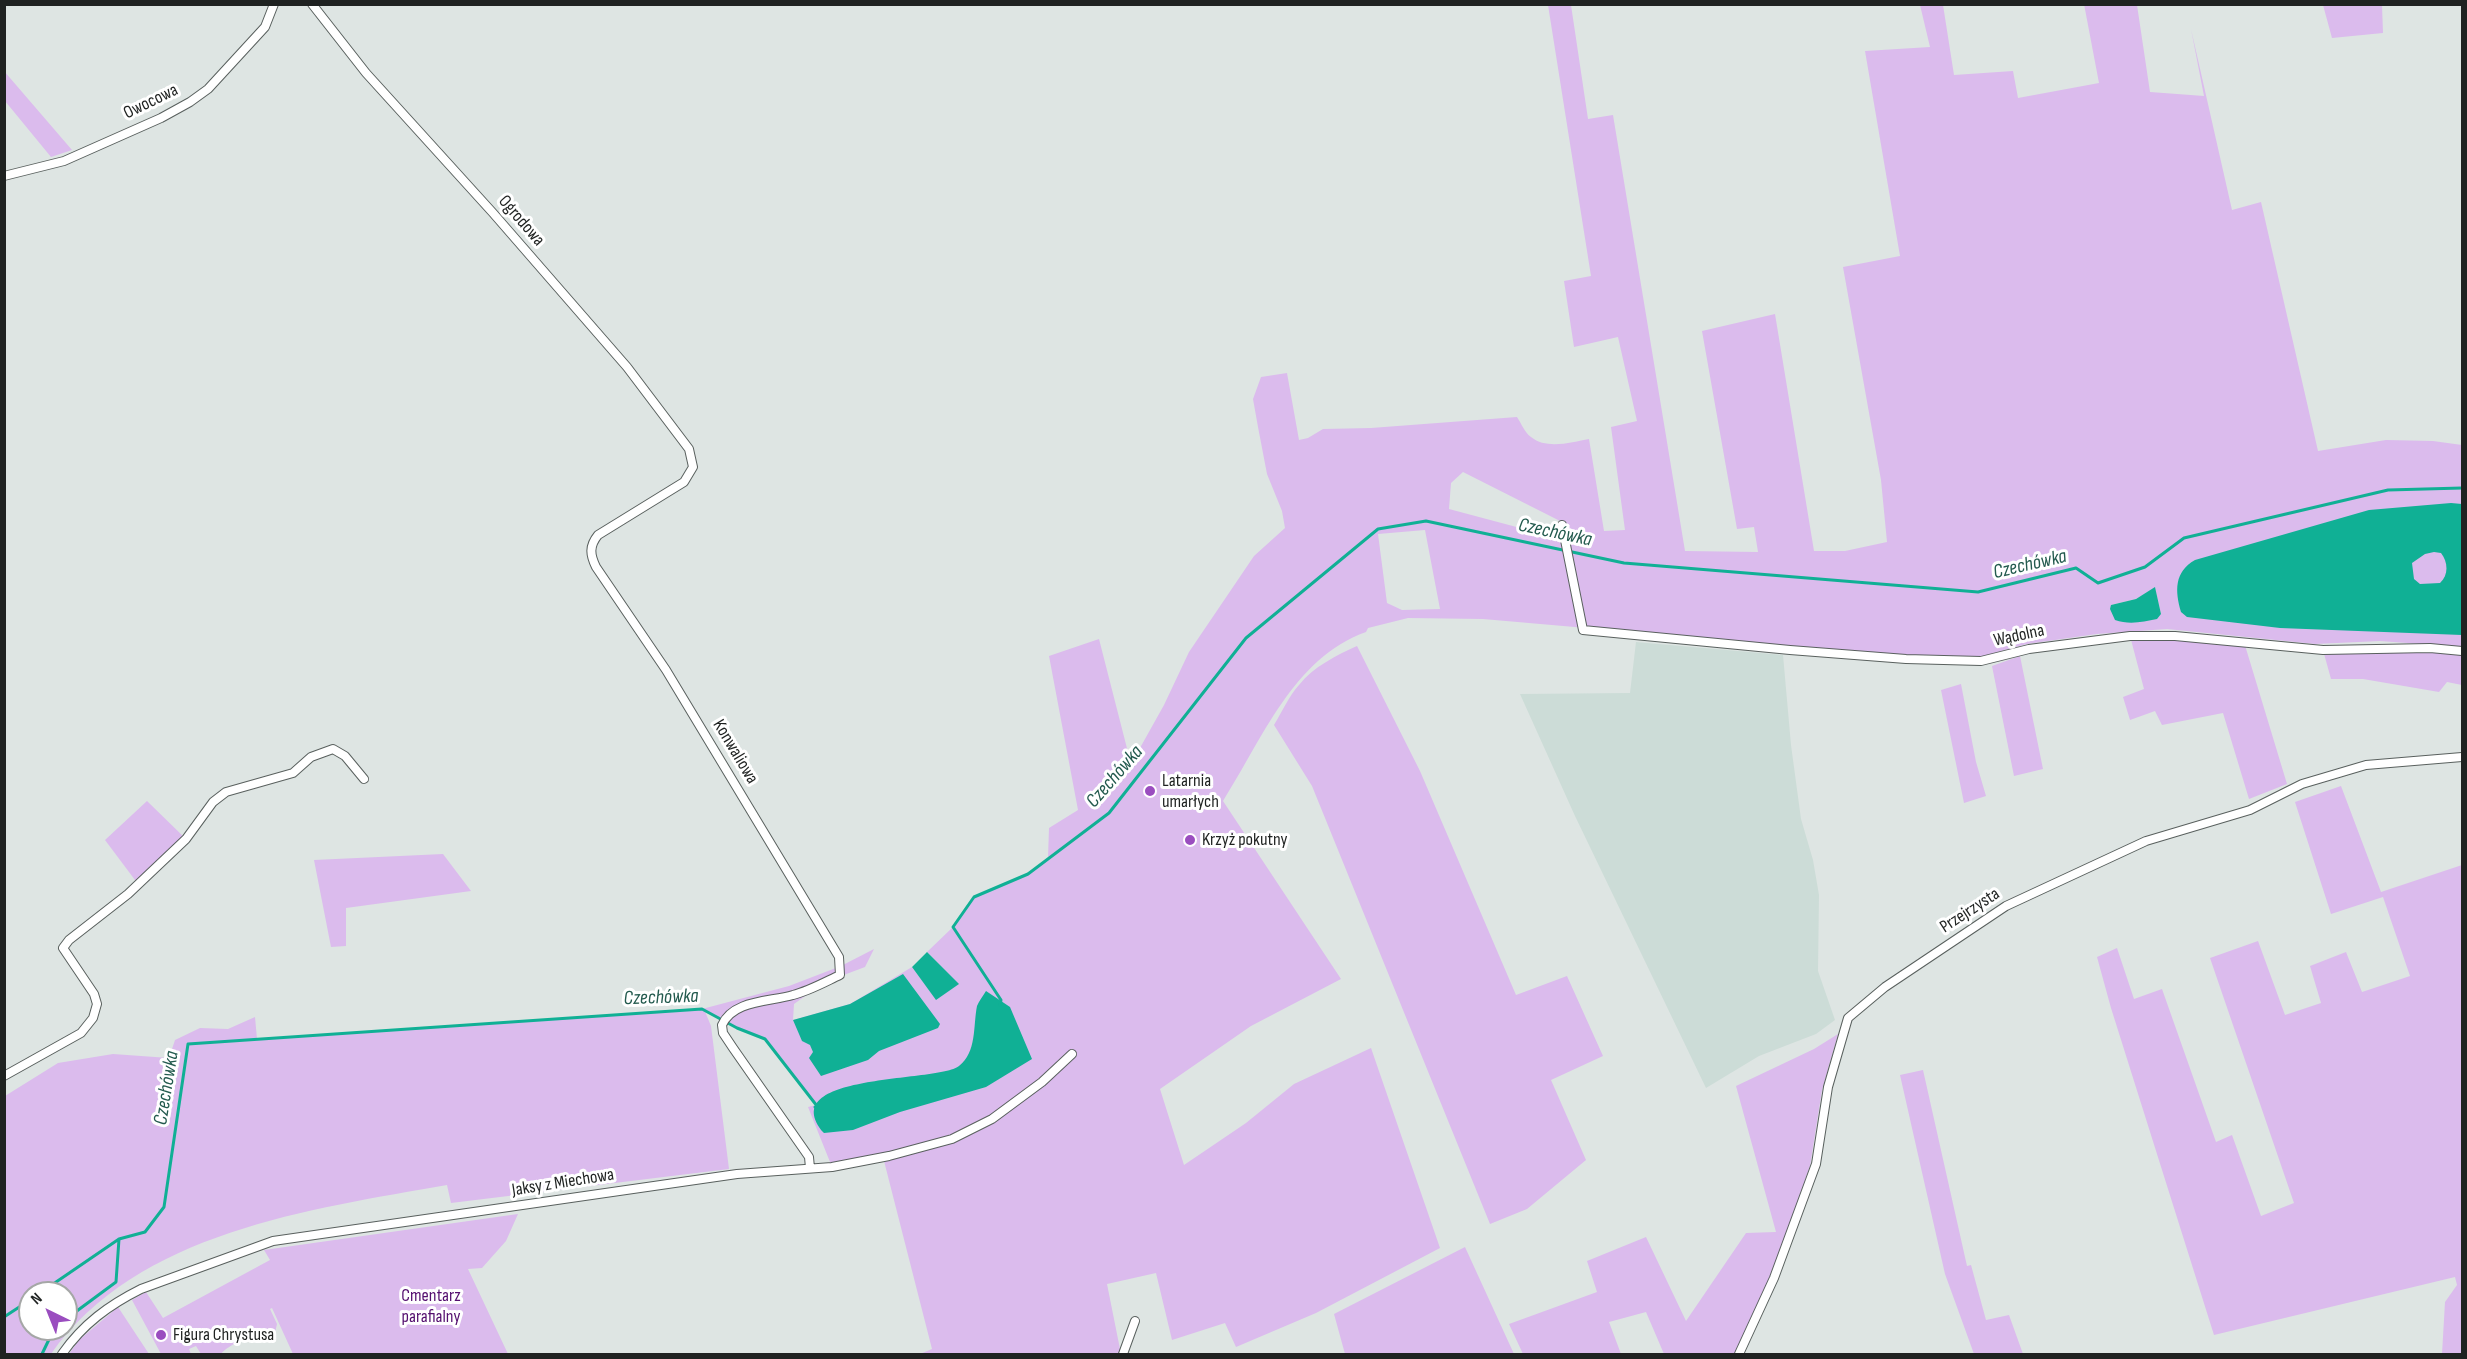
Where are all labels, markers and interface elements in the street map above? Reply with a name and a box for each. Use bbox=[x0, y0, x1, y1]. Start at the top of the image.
street label: Owocowa bbox=[120, 80, 182, 124]
street label: Ogrodowa bbox=[493, 191, 549, 251]
water label: Czechówka bbox=[1516, 514, 1594, 552]
water label: Czechówka bbox=[1991, 545, 2069, 585]
street label: Wądolna bbox=[1992, 620, 2046, 652]
street label: Konwaliowa bbox=[707, 716, 763, 788]
water label: Czechówka bbox=[1081, 741, 1149, 813]
place label: Latarnia umarłych bbox=[1162, 770, 1219, 812]
marker: Latarnia umarłych bbox=[1143, 784, 1157, 798]
place label: Krzyż pokutny bbox=[1202, 829, 1288, 851]
marker: Krzyż pokutny bbox=[1183, 833, 1197, 847]
street label: Przejrzysta bbox=[1936, 884, 2004, 938]
water label: Czechówka bbox=[623, 985, 699, 1011]
water label: Czechówka bbox=[149, 1049, 185, 1127]
street label: Jaksy z Miechowa bbox=[510, 1164, 616, 1202]
north arrow bbox=[18, 1281, 78, 1341]
park label: Cmentarz parafialny bbox=[401, 1285, 461, 1328]
text: N bbox=[27, 1289, 46, 1309]
place label: Figura Chrystusa bbox=[173, 1324, 274, 1346]
marker: Figura Chrystusa bbox=[154, 1328, 168, 1342]

